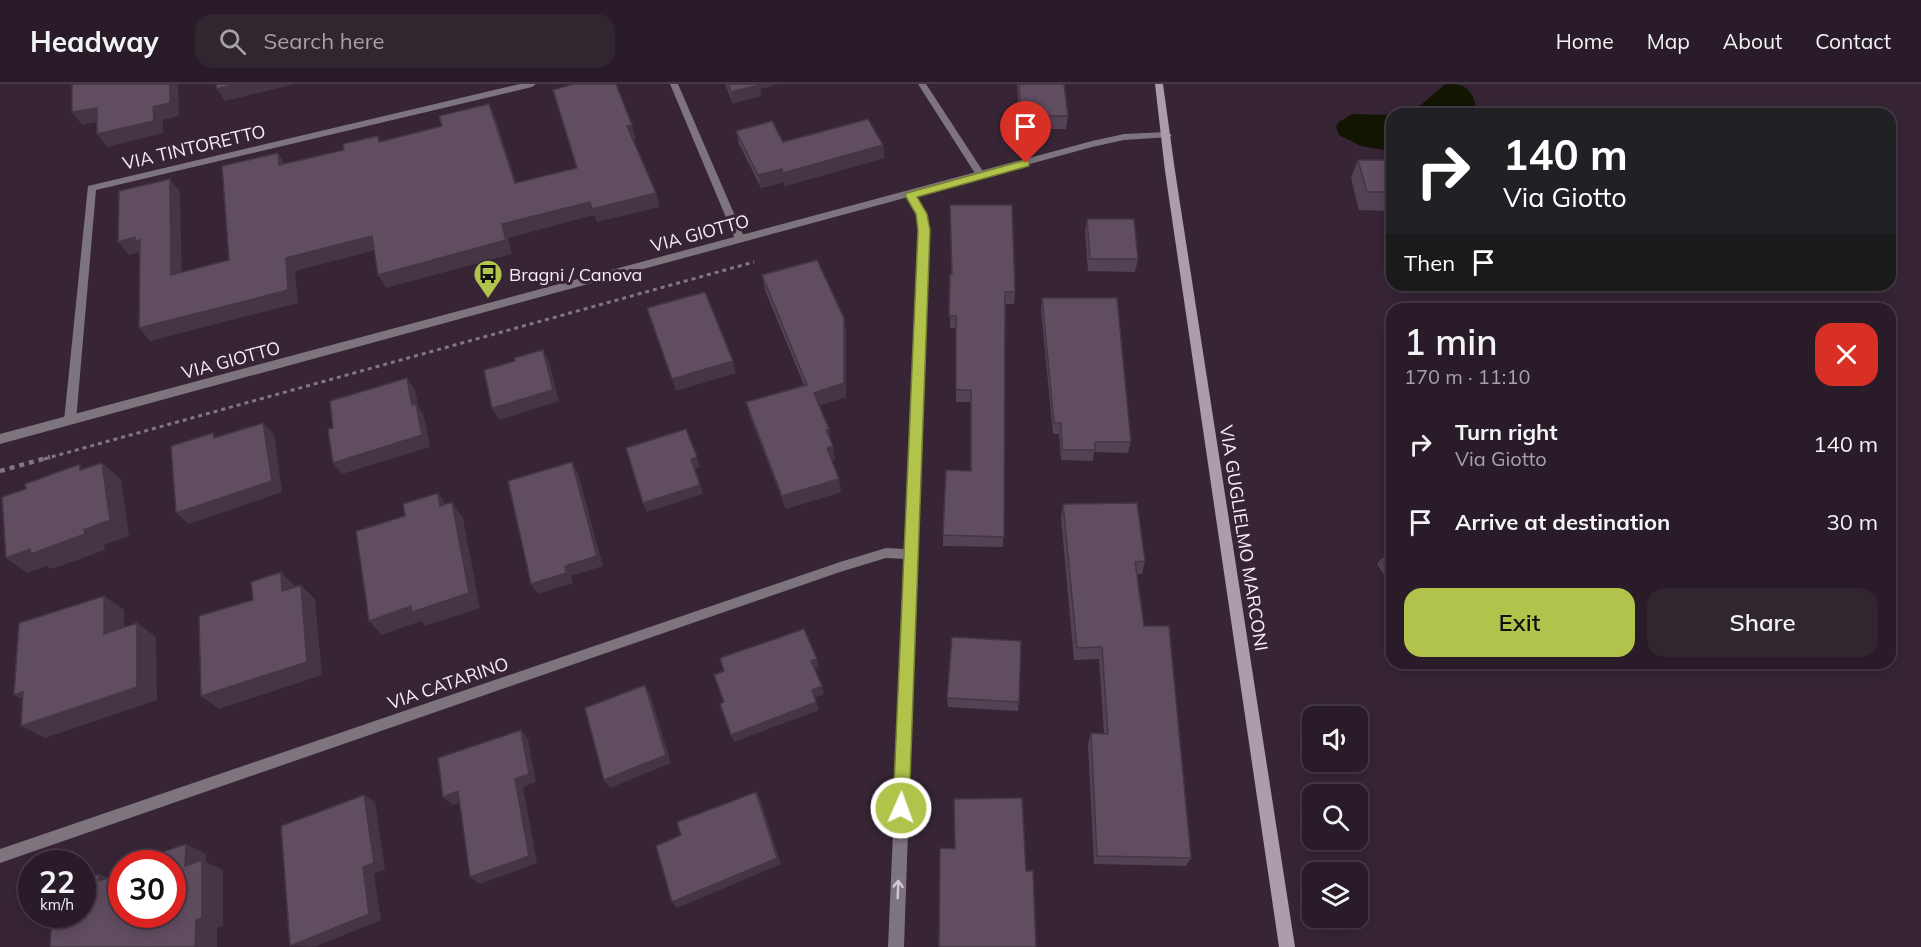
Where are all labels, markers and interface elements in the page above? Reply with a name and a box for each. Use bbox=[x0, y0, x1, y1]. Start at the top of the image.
search box bbox=[195, 14, 615, 68]
text: Headway bbox=[30, 24, 159, 59]
icon: search bbox=[216, 25, 249, 58]
text: Search here bbox=[264, 27, 385, 55]
text: Home bbox=[1556, 28, 1614, 54]
text: Map bbox=[1647, 28, 1690, 54]
text: About bbox=[1723, 28, 1782, 54]
text: Contact bbox=[1815, 28, 1891, 54]
pin bbox=[1000, 101, 1051, 163]
icon: arrive bbox=[1009, 110, 1042, 143]
street label: VIA TINTORETTO bbox=[120, 119, 268, 175]
text: 140 m bbox=[1503, 128, 1628, 181]
icon: right bbox=[1404, 132, 1482, 210]
text: Via Giotto bbox=[1503, 180, 1627, 214]
street label: VIA GIOTTO bbox=[648, 209, 752, 257]
icon: arrive bbox=[1467, 246, 1500, 279]
text: Then bbox=[1404, 249, 1455, 277]
bus stop icon: Bragni / Canova bbox=[472, 258, 504, 300]
place label: Bragni / Canova bbox=[509, 263, 642, 286]
text: 1 min bbox=[1404, 319, 1498, 364]
button: close bbox=[1815, 323, 1878, 386]
street label: VIA GIOTTO bbox=[179, 336, 283, 384]
text: 170 m · 11:10 bbox=[1404, 364, 1530, 389]
text: Turn right bbox=[1455, 418, 1558, 446]
street label: VIA GUGLIELMO MARCONI bbox=[1215, 423, 1273, 653]
icon: right bbox=[1404, 428, 1437, 461]
text: 140 m bbox=[1813, 430, 1878, 458]
text: Via Giotto bbox=[1455, 446, 1547, 471]
icon: arrive bbox=[1404, 506, 1437, 539]
text: Arrive at destination bbox=[1455, 508, 1670, 536]
text: 30 m bbox=[1827, 508, 1878, 536]
button: Exit bbox=[1404, 588, 1635, 657]
button: Share bbox=[1647, 588, 1878, 657]
street label: VIA CATARINO bbox=[385, 652, 511, 714]
map controls bbox=[1302, 706, 1368, 928]
button: sound bbox=[1302, 706, 1368, 772]
position arrow bbox=[869, 776, 933, 840]
button: search bbox=[1302, 784, 1368, 850]
speed limit sign: 30 bbox=[108, 850, 186, 928]
button: layers bbox=[1302, 862, 1368, 928]
text: 22 bbox=[39, 863, 75, 901]
one-way arrow bbox=[892, 879, 904, 899]
text: km/h bbox=[40, 895, 74, 914]

